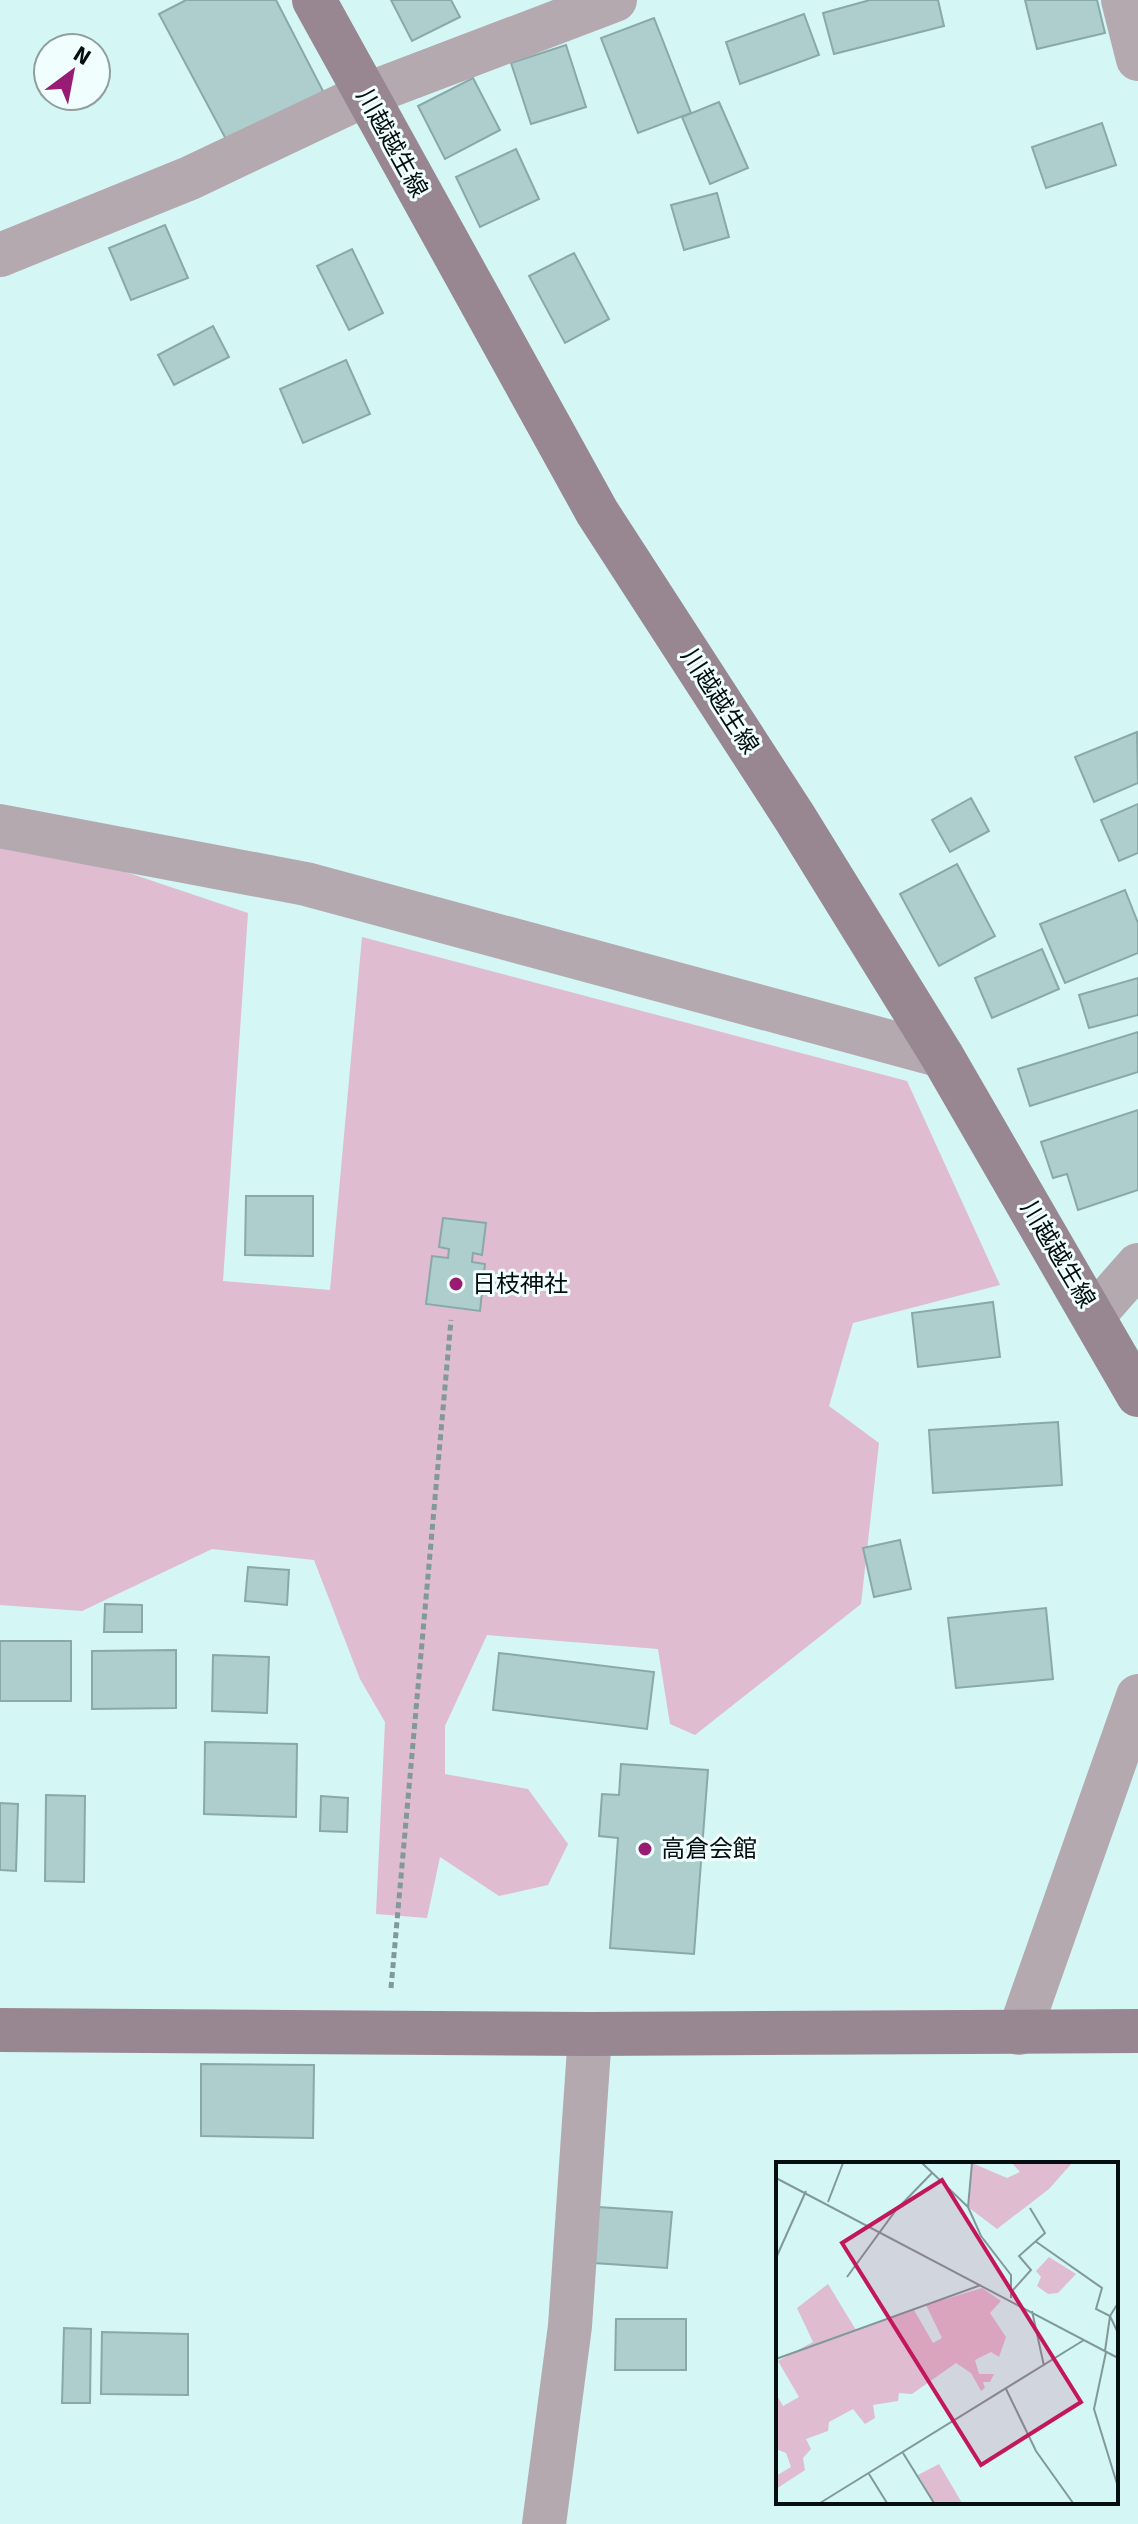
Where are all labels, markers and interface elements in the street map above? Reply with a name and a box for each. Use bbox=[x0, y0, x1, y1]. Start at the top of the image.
north arrow bbox=[32, 32, 112, 112]
text: N bbox=[69, 40, 96, 71]
street label: 川越越生線 bbox=[350, 83, 434, 203]
street label: 川越越生線 bbox=[675, 643, 765, 759]
street label: 川越越生線 bbox=[1014, 1195, 1102, 1313]
place label: 日枝神社 bbox=[472, 1269, 568, 1299]
marker: 日枝神社 bbox=[447, 1275, 465, 1293]
place label: 高倉会館 bbox=[661, 1834, 757, 1864]
marker: 高倉会館 bbox=[636, 1840, 654, 1858]
inset map bbox=[776, 2162, 1118, 2504]

